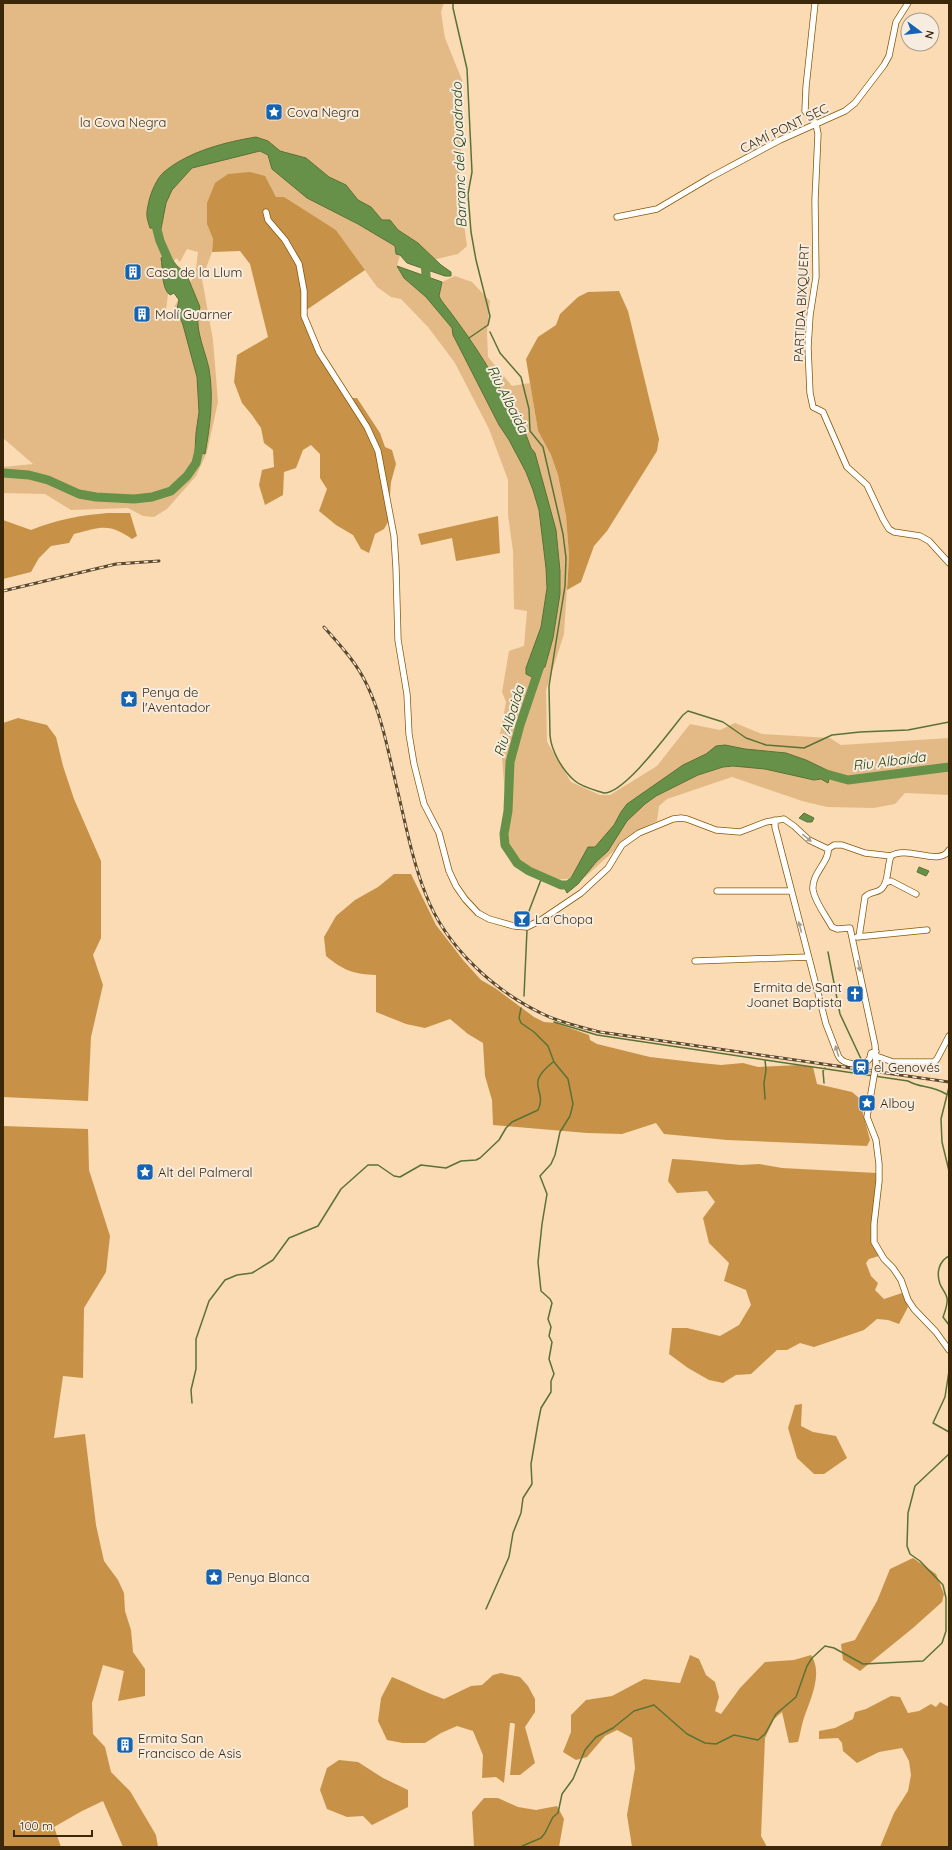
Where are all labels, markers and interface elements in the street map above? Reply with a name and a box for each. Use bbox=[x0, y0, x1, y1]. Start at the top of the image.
north arrow bbox=[900, 12, 940, 52]
text: N bbox=[922, 29, 937, 40]
water label: Barranc del Quadrado bbox=[447, 81, 471, 228]
street label: CAMÍ PONT SEC bbox=[737, 100, 831, 156]
place icon: Cova Negra bbox=[264, 102, 284, 122]
place label: Cova Negra bbox=[287, 104, 359, 120]
park label: la Cova Negra bbox=[80, 114, 166, 130]
street label: PARTIDA BIXQUERT bbox=[790, 243, 812, 363]
building icon: Casa de la Llum bbox=[123, 262, 143, 282]
place label: Casa de la Llum bbox=[146, 264, 242, 280]
building icon: Molí Guarner bbox=[132, 304, 152, 324]
place label: Molí Guarner bbox=[155, 306, 232, 322]
water label: Riu Albaida bbox=[483, 362, 533, 437]
water label: Riu Albaida bbox=[490, 682, 529, 759]
place label: Penya de l'Aventador bbox=[142, 684, 210, 715]
place icon: Penya de l'Aventador bbox=[119, 689, 139, 709]
water label: Riu Albaida bbox=[851, 747, 928, 774]
one-way arrow bbox=[802, 834, 813, 843]
bar icon: La Chopa bbox=[512, 909, 532, 929]
place label: La Chopa bbox=[535, 911, 593, 927]
one-way arrow bbox=[797, 920, 803, 932]
one-way arrow bbox=[856, 960, 862, 972]
place label: Ermita de Sant Joanet Baptista bbox=[746, 979, 842, 1010]
church icon: Ermita de Sant Joanet Baptista bbox=[845, 984, 865, 1004]
one-way arrow bbox=[834, 1045, 840, 1057]
station icon: el Genovés bbox=[851, 1057, 871, 1077]
place label: el Genovés bbox=[874, 1059, 940, 1075]
place icon: Alboy bbox=[857, 1093, 877, 1113]
place label: Alboy bbox=[880, 1095, 915, 1111]
place icon: Alt del Palmeral bbox=[135, 1162, 155, 1182]
place label: Alt del Palmeral bbox=[158, 1164, 253, 1180]
place icon: Penya Blanca bbox=[204, 1567, 224, 1587]
place label: Penya Blanca bbox=[227, 1569, 310, 1585]
place label: Ermita San Francisco de Asis bbox=[138, 1730, 241, 1761]
building icon: Ermita San Francisco de Asis bbox=[115, 1735, 135, 1755]
scale bar bbox=[14, 1812, 92, 1838]
text: 100 m bbox=[20, 1818, 53, 1833]

